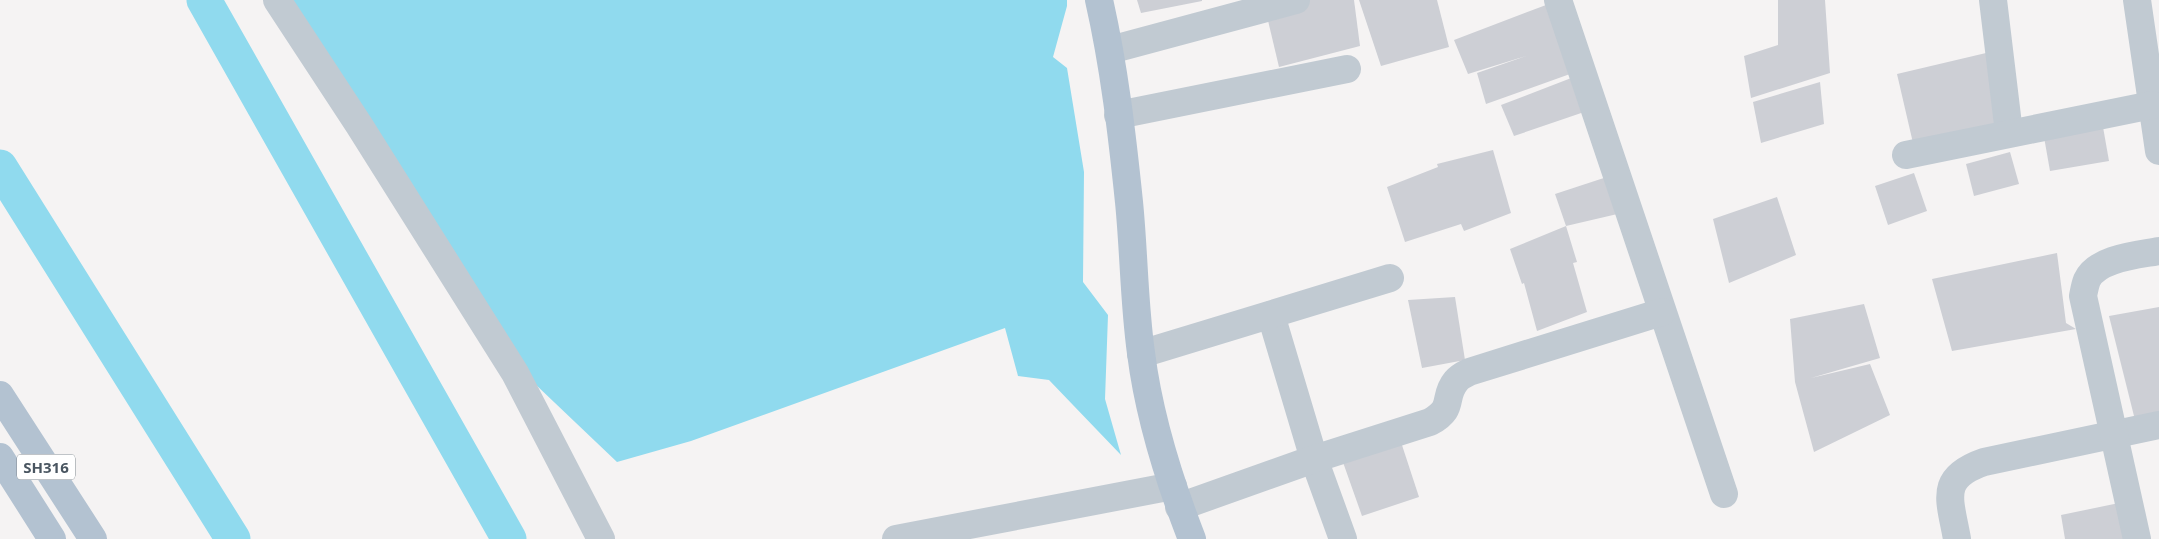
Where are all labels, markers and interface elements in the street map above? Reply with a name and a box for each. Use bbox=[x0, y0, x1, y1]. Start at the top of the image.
road number: SH316 bbox=[17, 454, 75, 480]

